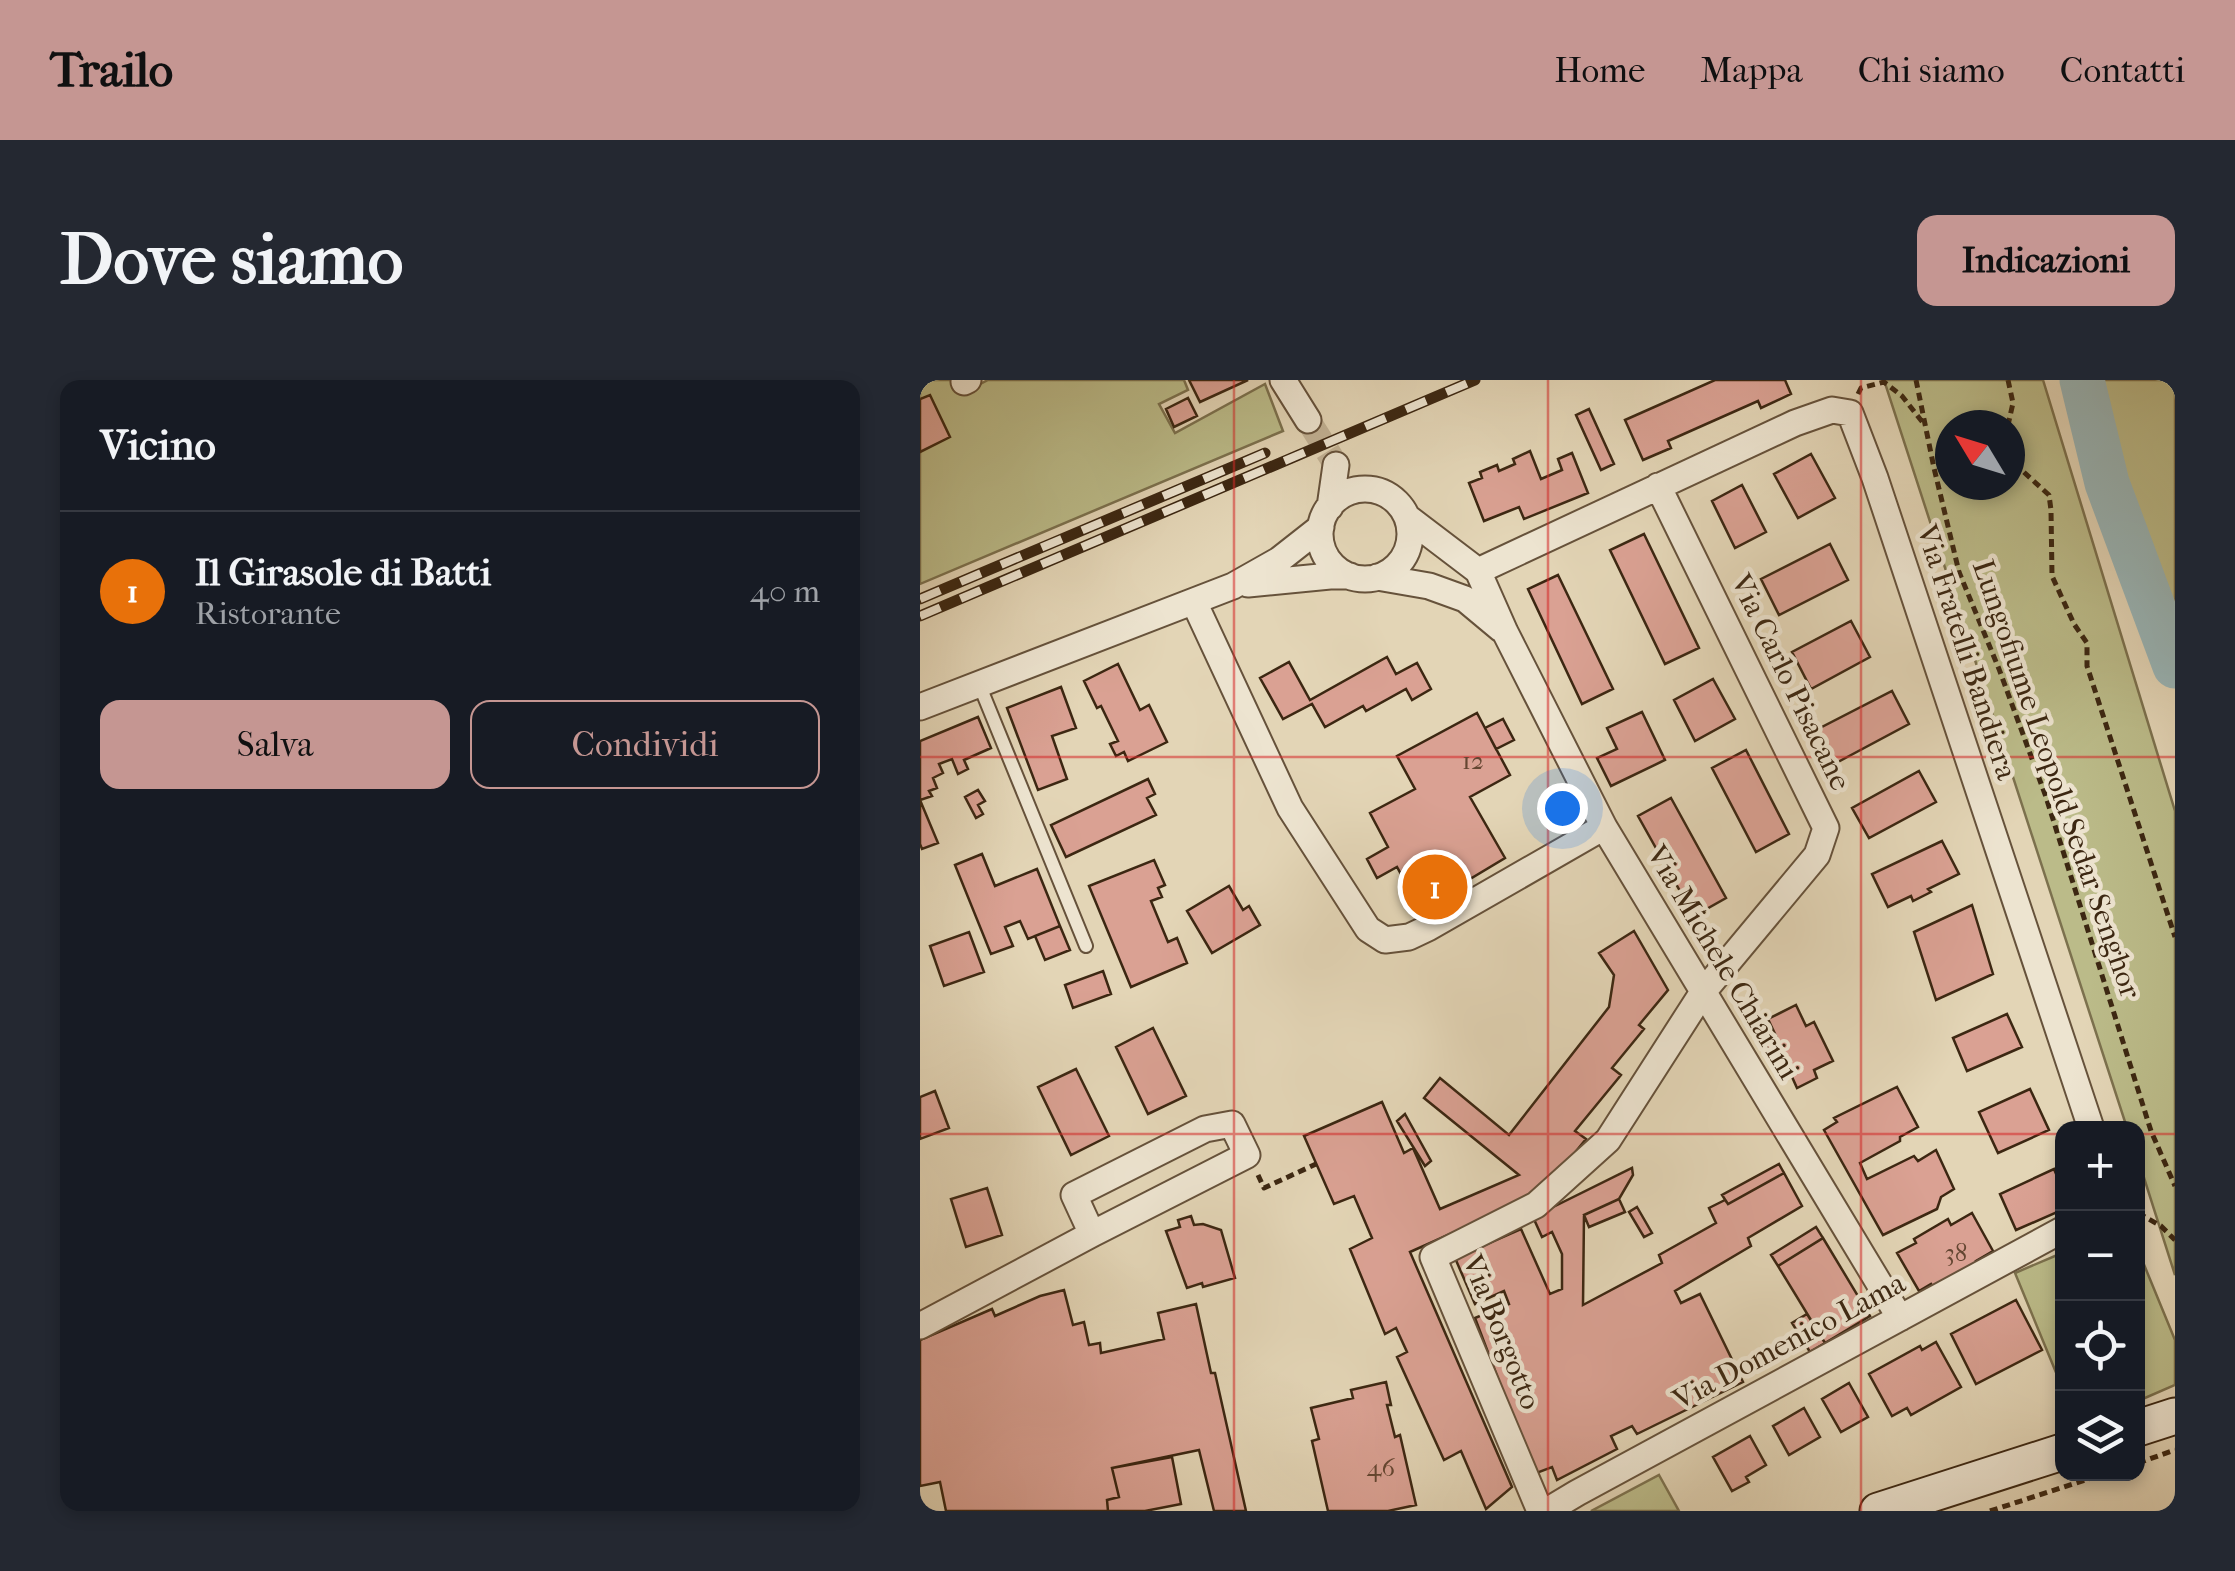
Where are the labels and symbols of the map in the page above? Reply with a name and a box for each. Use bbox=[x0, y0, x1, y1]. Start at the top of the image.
north arrow bbox=[1935, 410, 2025, 500]
street label: Via Fratelli Bandiera bbox=[1909, 519, 2025, 785]
street label: Lungofiume Leopold Sedar Senghor bbox=[1965, 555, 2148, 1003]
street label: Via Carlo Pisacane bbox=[1723, 568, 1858, 796]
house number: 12 bbox=[1462, 746, 1484, 775]
your location bbox=[1537, 783, 1588, 834]
street label: Via Michele Chiarini bbox=[1638, 838, 1806, 1086]
pin: 1 bbox=[1402, 850, 1468, 924]
house number: 38 bbox=[1945, 1238, 1967, 1267]
street label: Via Borgotto bbox=[1454, 1249, 1548, 1415]
street label: Via Domenico Lama bbox=[1666, 1265, 1912, 1418]
house number: 46 bbox=[1367, 1453, 1396, 1482]

